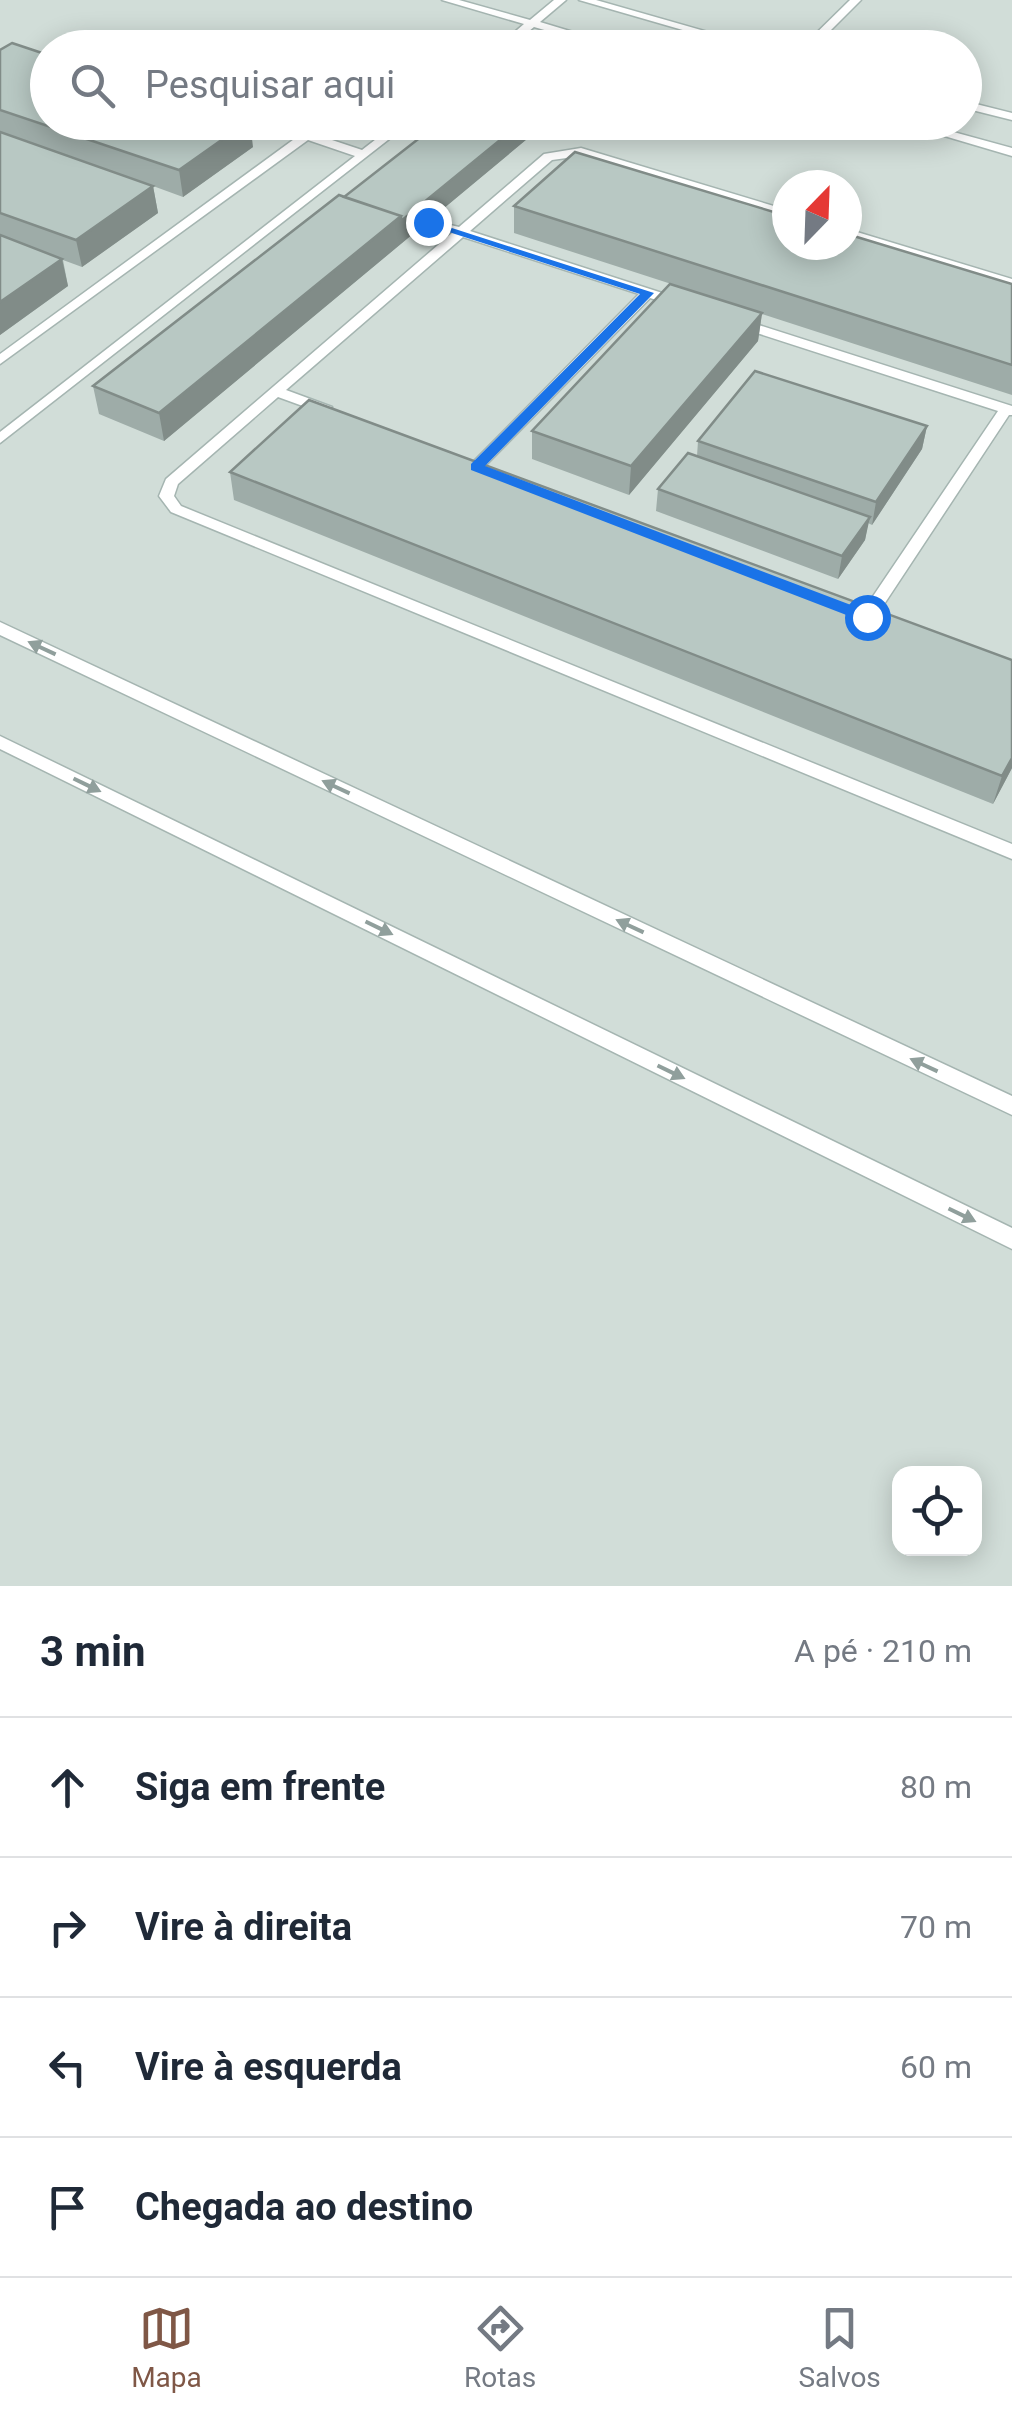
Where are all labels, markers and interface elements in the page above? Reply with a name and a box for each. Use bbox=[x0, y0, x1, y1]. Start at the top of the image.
search box bbox=[30, 30, 982, 140]
icon: search bbox=[65, 58, 120, 113]
text: Pesquisar aqui bbox=[145, 63, 395, 107]
north arrow bbox=[772, 170, 862, 260]
route end bbox=[406, 200, 452, 246]
route start bbox=[845, 595, 891, 641]
one-way arrow bbox=[28, 639, 57, 656]
one-way arrow bbox=[73, 776, 102, 793]
one-way arrow bbox=[321, 778, 350, 795]
one-way arrow bbox=[615, 917, 644, 934]
one-way arrow bbox=[365, 919, 394, 936]
one-way arrow bbox=[909, 1056, 938, 1073]
one-way arrow bbox=[656, 1063, 685, 1080]
one-way arrow bbox=[948, 1206, 977, 1223]
map controls bbox=[892, 1466, 982, 1556]
button: locate bbox=[892, 1466, 982, 1556]
text: 3 min bbox=[40, 1627, 146, 1676]
text: A pé · 210 m bbox=[794, 1632, 972, 1670]
icon: ahead bbox=[40, 1760, 95, 1815]
text: Siga em frente bbox=[135, 1765, 385, 1809]
text: 80 m bbox=[900, 1768, 972, 1806]
icon: right bbox=[40, 1900, 95, 1955]
text: Vire à direita bbox=[135, 1905, 352, 1949]
text: 70 m bbox=[900, 1908, 972, 1946]
icon: left bbox=[40, 2040, 95, 2095]
text: Vire à esquerda bbox=[135, 2045, 402, 2089]
text: 60 m bbox=[900, 2048, 972, 2086]
icon: arrive bbox=[40, 2180, 95, 2235]
text: Chegada ao destino bbox=[135, 2185, 473, 2229]
tab: Mapa bbox=[131, 2301, 202, 2394]
tab: Rotas bbox=[464, 2301, 536, 2394]
tab: Salvos bbox=[798, 2301, 881, 2394]

